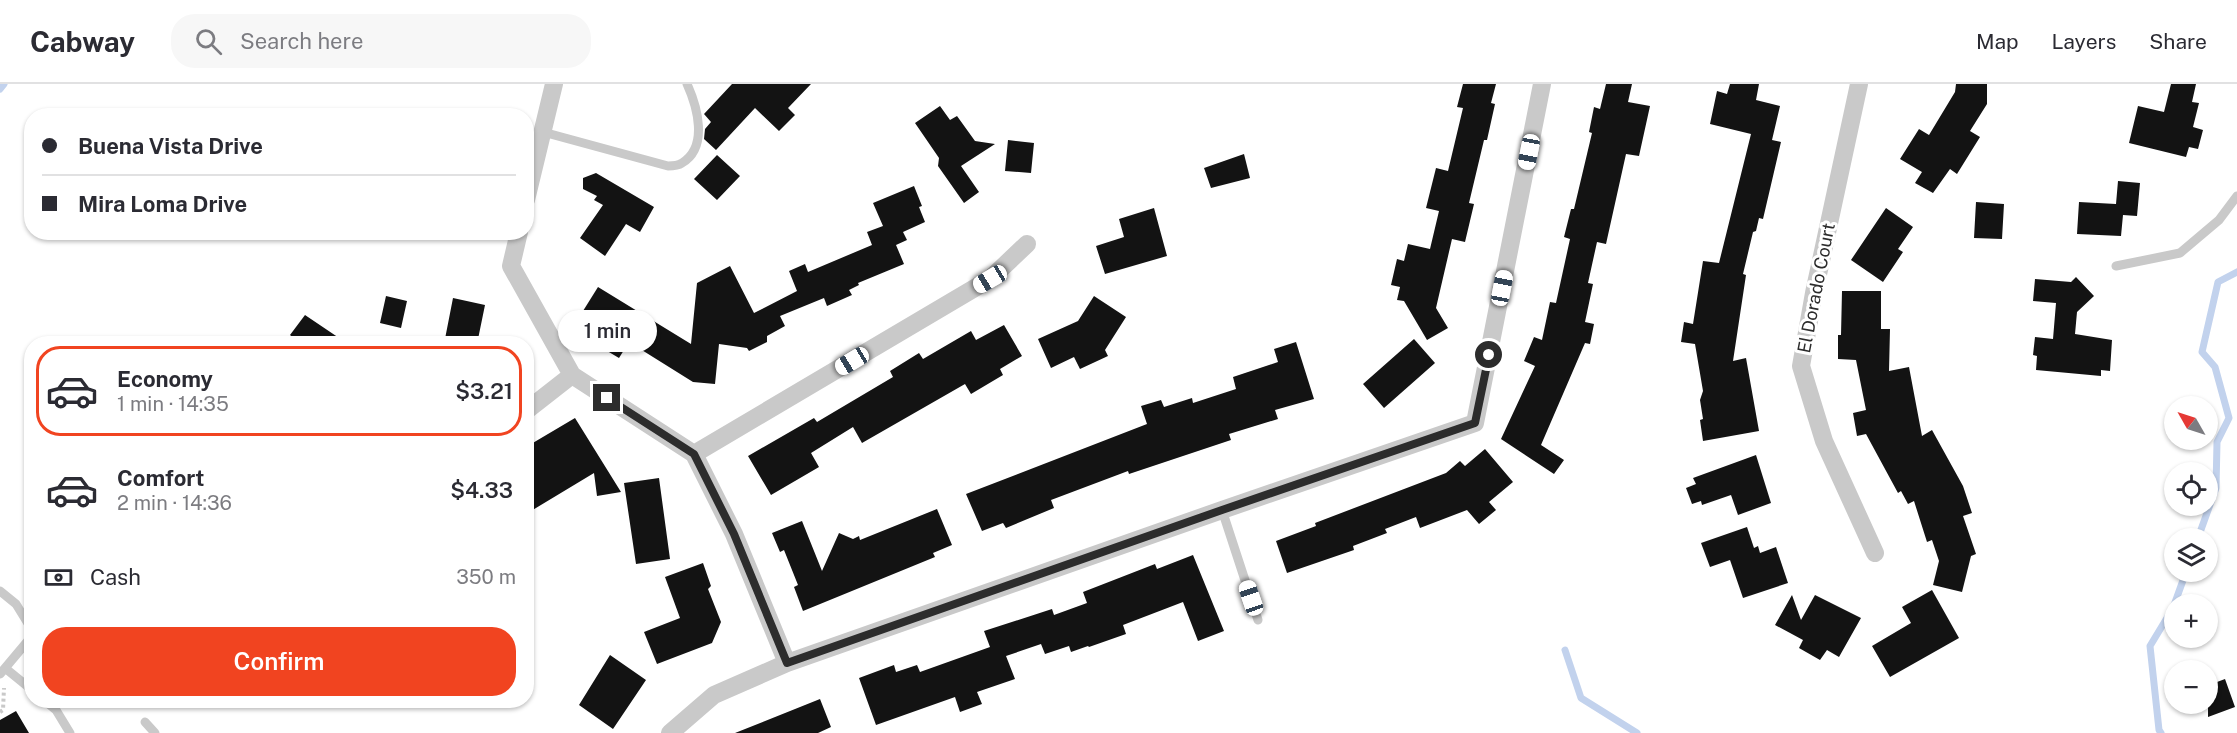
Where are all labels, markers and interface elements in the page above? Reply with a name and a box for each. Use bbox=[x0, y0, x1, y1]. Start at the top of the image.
search box bbox=[171, 14, 591, 68]
text: Cabway bbox=[30, 25, 135, 58]
icon: search bbox=[192, 25, 225, 58]
text: Search here bbox=[240, 28, 363, 54]
text: Map bbox=[1976, 29, 2019, 54]
text: Layers bbox=[2052, 29, 2116, 54]
text: Share bbox=[2149, 29, 2207, 54]
text: Buena Vista Drive bbox=[78, 133, 263, 159]
car bbox=[1517, 133, 1541, 171]
text: Mira Loma Drive bbox=[78, 191, 247, 217]
street label: El Dorado Court bbox=[1793, 221, 1839, 355]
car bbox=[970, 262, 1010, 296]
car bbox=[1490, 269, 1514, 307]
callout: 1 min bbox=[558, 311, 656, 353]
text: 1 min bbox=[584, 319, 631, 343]
route start bbox=[1475, 341, 1502, 368]
car bbox=[832, 344, 872, 378]
icon: car bbox=[45, 364, 99, 418]
text: Economy bbox=[117, 366, 213, 392]
text: $3.21 bbox=[455, 378, 513, 404]
route end bbox=[593, 384, 620, 411]
text: 1 min · 14:35 bbox=[117, 392, 229, 416]
north arrow bbox=[2164, 396, 2218, 450]
map controls bbox=[2164, 396, 2218, 714]
button: locate bbox=[2164, 462, 2218, 516]
icon: car bbox=[45, 463, 99, 517]
text: Comfort bbox=[117, 465, 204, 491]
text: $4.33 bbox=[450, 477, 513, 503]
text: 2 min · 14:36 bbox=[117, 491, 232, 515]
button: layers bbox=[2164, 528, 2218, 582]
icon: cash bbox=[42, 561, 75, 594]
text: Cash bbox=[90, 564, 141, 590]
text: 350 m bbox=[456, 565, 516, 589]
car bbox=[1237, 578, 1265, 618]
button: + bbox=[2164, 594, 2218, 648]
button: Confirm bbox=[42, 627, 516, 696]
button: − bbox=[2164, 660, 2218, 714]

